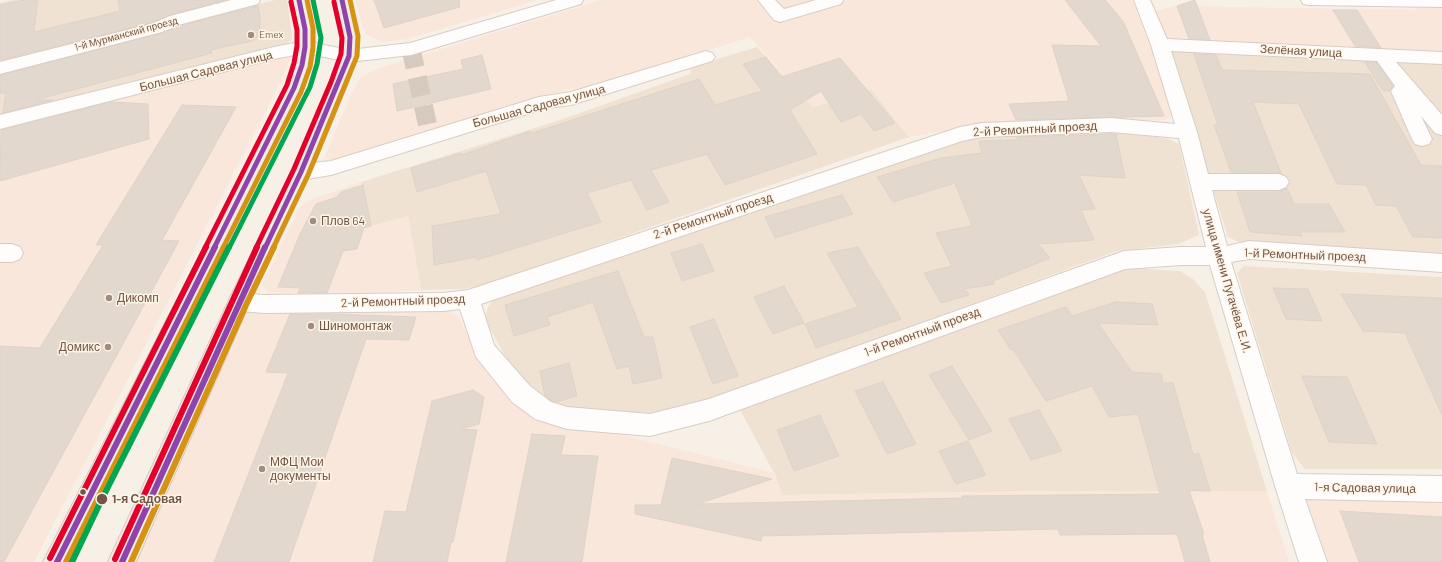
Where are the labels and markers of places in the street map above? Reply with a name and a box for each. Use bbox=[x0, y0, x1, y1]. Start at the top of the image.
place label: Emex bbox=[259, 29, 283, 41]
marker: Emex bbox=[246, 30, 256, 40]
place label: Плов 64 bbox=[321, 214, 365, 228]
marker: Плов 64 bbox=[308, 216, 318, 226]
place label: Дикомп bbox=[117, 291, 159, 305]
marker: Дикомп bbox=[104, 293, 114, 303]
place label: Шиномонтаж bbox=[319, 319, 392, 333]
marker: Шиномонтаж bbox=[306, 321, 316, 331]
place label: Домикс bbox=[59, 340, 100, 354]
marker: Домикс bbox=[103, 342, 113, 352]
place label: МФЦ Мои документы bbox=[270, 455, 331, 483]
marker: МФЦ Мои документы bbox=[257, 464, 267, 474]
unlabelled marker bbox=[78, 487, 88, 497]
marker: 1-я Садовая bbox=[95, 492, 109, 506]
place label: 1-я Садовая bbox=[112, 492, 182, 506]

